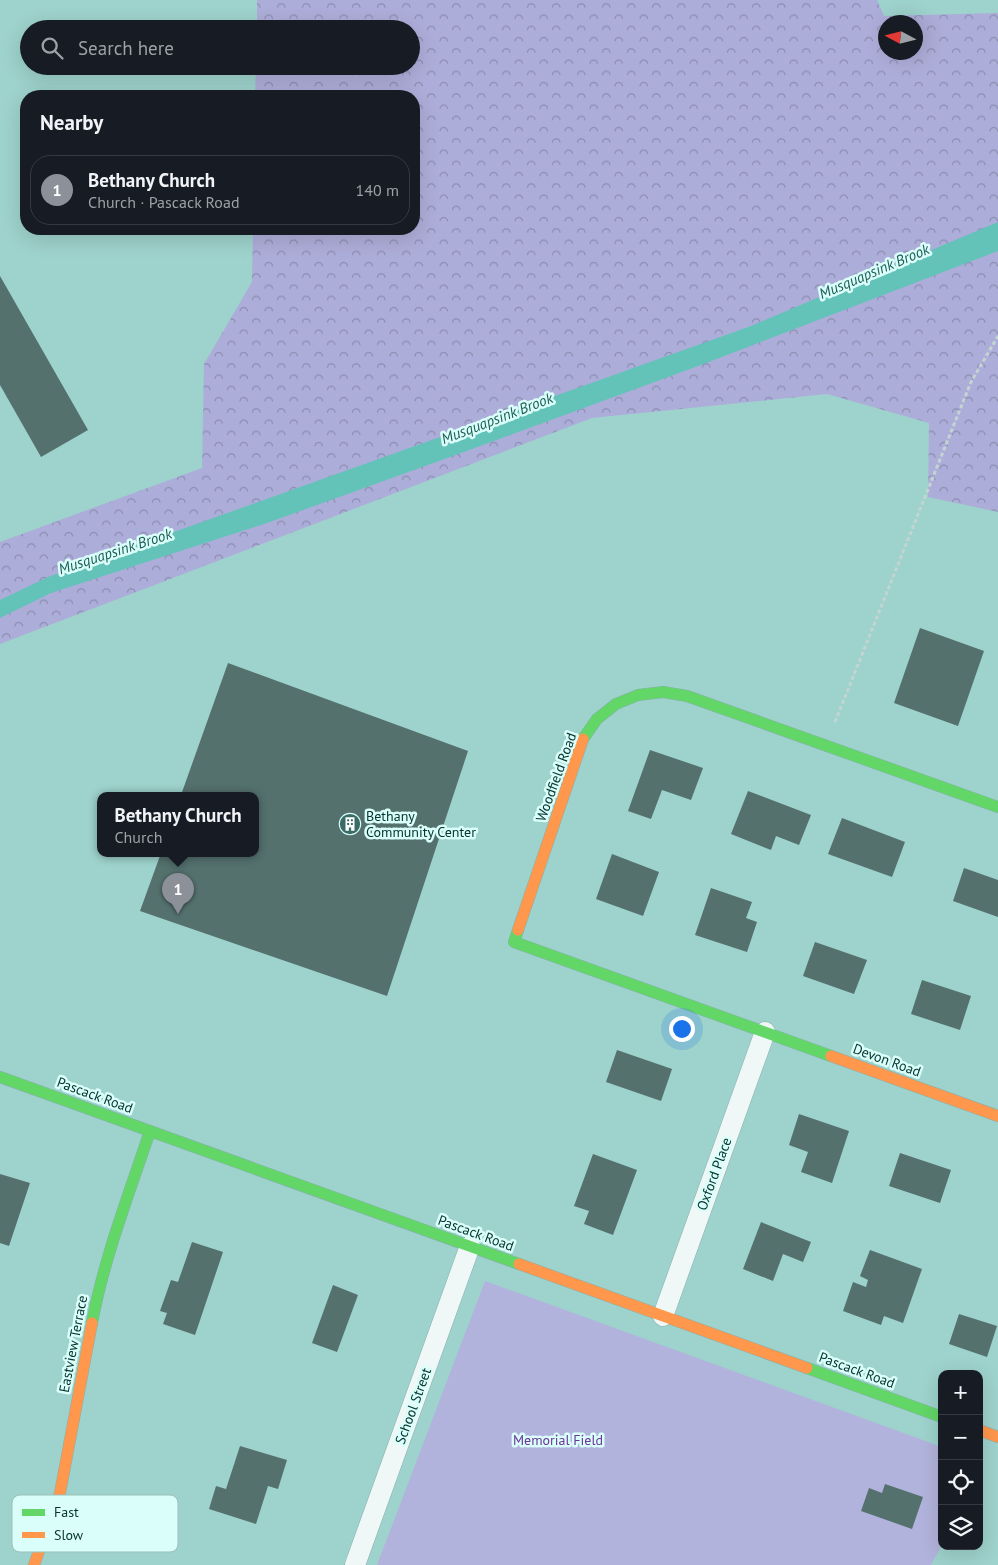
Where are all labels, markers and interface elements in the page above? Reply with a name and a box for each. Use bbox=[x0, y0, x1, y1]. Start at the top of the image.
north arrow bbox=[878, 15, 923, 60]
search box bbox=[20, 20, 420, 75]
icon: search bbox=[38, 34, 66, 62]
text: Search here bbox=[78, 36, 174, 60]
text: Nearby bbox=[40, 109, 103, 136]
text: Bethany Church bbox=[88, 168, 215, 192]
text: 1 bbox=[52, 180, 62, 200]
text: 140 m bbox=[356, 180, 399, 200]
text: Church · Pascack Road bbox=[88, 192, 240, 212]
water label: Musquapsink Brook bbox=[816, 239, 933, 303]
water label: Musquapsink Brook bbox=[438, 388, 557, 448]
water label: Musquapsink Brook bbox=[56, 523, 175, 578]
street label: Woodfield Road bbox=[532, 730, 580, 824]
popup bbox=[97, 792, 259, 857]
text: Bethany Church bbox=[114, 803, 242, 827]
place label: Bethany Community Center bbox=[366, 807, 476, 841]
building icon: Bethany Community Center bbox=[338, 812, 362, 836]
text: Church bbox=[114, 827, 162, 847]
pin: 1 bbox=[162, 873, 194, 914]
your location bbox=[669, 1016, 695, 1042]
street label: Devon Road bbox=[851, 1039, 923, 1081]
street label: Pascack Road bbox=[55, 1073, 135, 1117]
street label: Oxford Place bbox=[693, 1135, 735, 1213]
street label: Pascack Road bbox=[436, 1211, 516, 1255]
street label: Eastview Terrace bbox=[55, 1294, 91, 1394]
street label: Pascack Road bbox=[817, 1348, 897, 1392]
street label: School Street bbox=[391, 1365, 435, 1447]
map controls bbox=[938, 1370, 983, 1550]
button: + bbox=[938, 1370, 983, 1415]
button: − bbox=[938, 1415, 983, 1460]
park label: Memorial Field bbox=[513, 1431, 603, 1449]
button: locate bbox=[938, 1460, 983, 1505]
legend bbox=[12, 1495, 178, 1552]
text: Fast bbox=[54, 1503, 79, 1521]
button: layers bbox=[938, 1505, 983, 1550]
text: Slow bbox=[54, 1526, 84, 1544]

